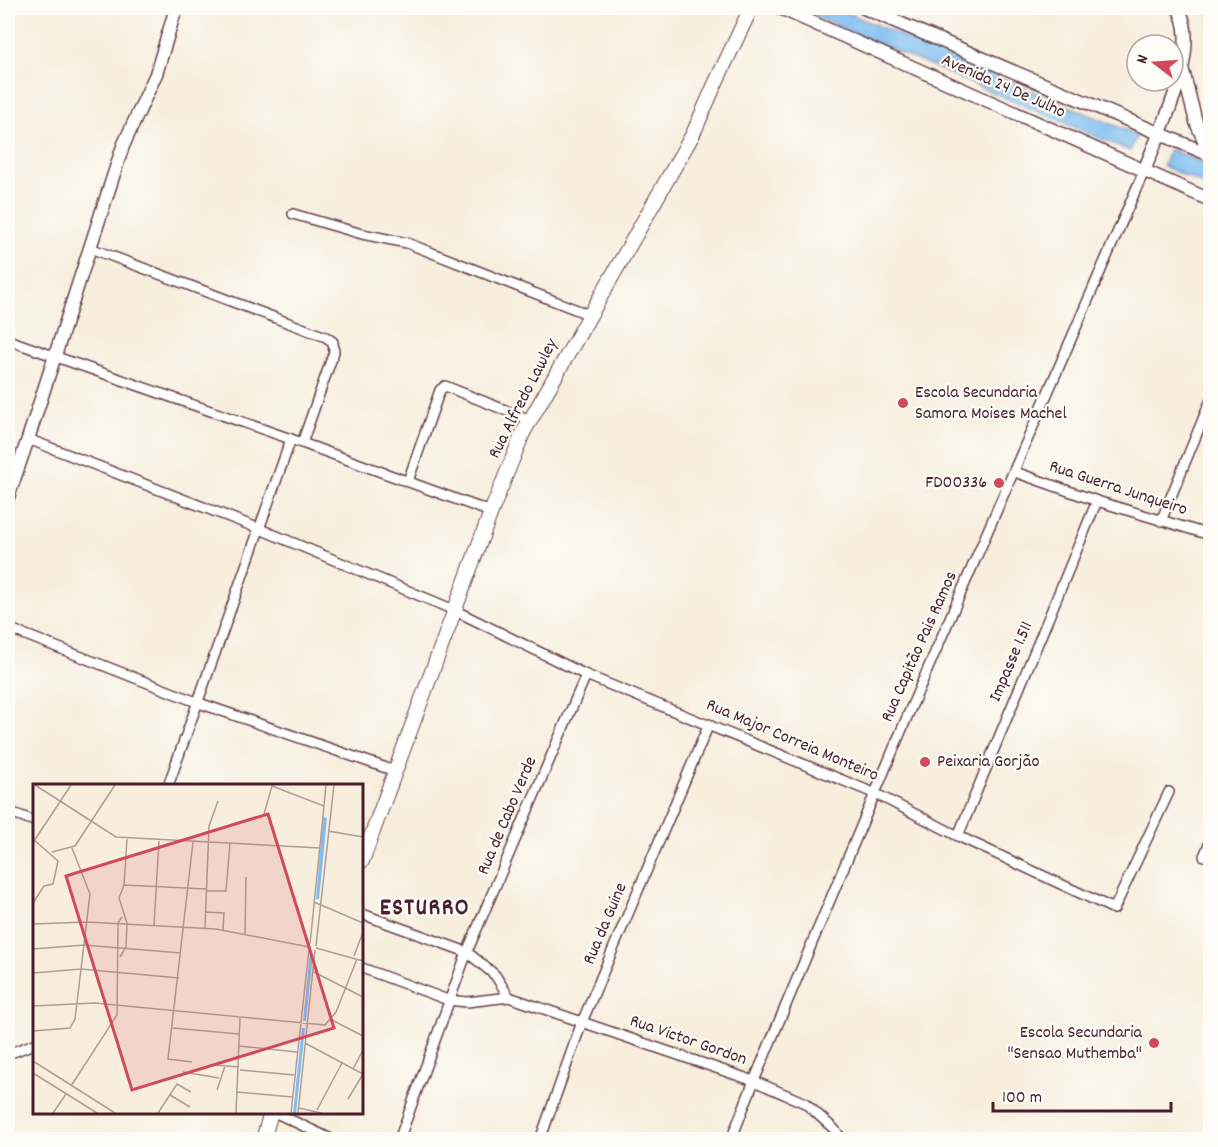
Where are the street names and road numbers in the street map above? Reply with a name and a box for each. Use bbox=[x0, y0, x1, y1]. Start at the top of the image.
street label: Avenida 24 De Julho bbox=[937, 48, 1069, 126]
street label: Rua Alfredo Lawley bbox=[483, 334, 565, 463]
street label: Rua Guerra Junqueiro bbox=[1046, 455, 1190, 523]
street label: Rua Capitão Pais Ramos bbox=[876, 568, 964, 726]
street label: Impasse 1.511 bbox=[984, 618, 1040, 706]
street label: Rua Major Correia Monteiro bbox=[702, 693, 882, 789]
street label: Rua de Cabo Verde bbox=[472, 753, 544, 879]
street label: Rua da Guine bbox=[578, 879, 634, 969]
street label: Rua Victor Gordon bbox=[626, 1009, 750, 1073]

